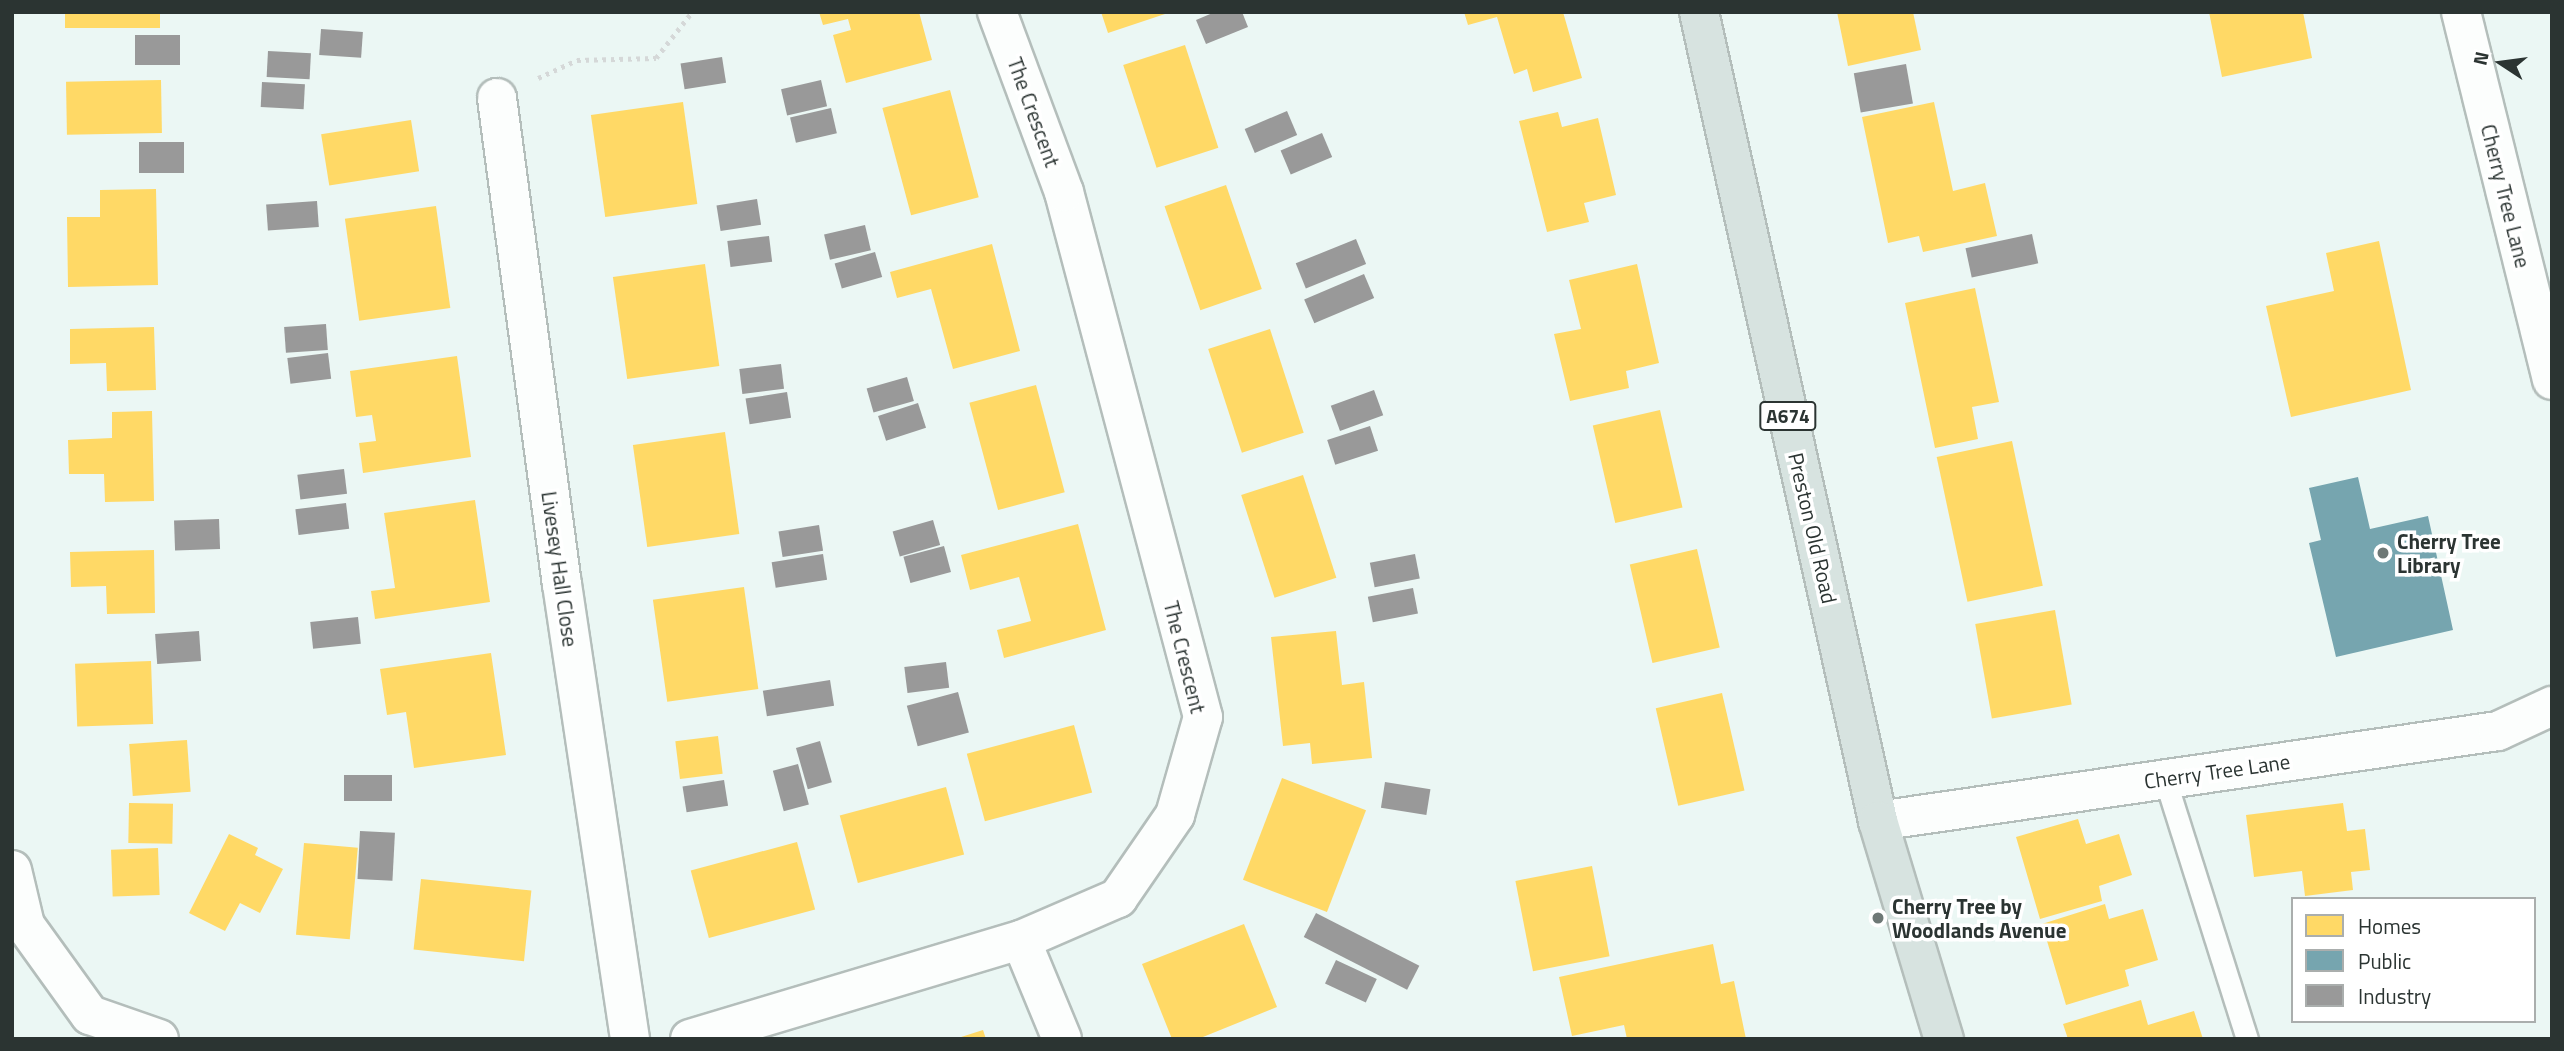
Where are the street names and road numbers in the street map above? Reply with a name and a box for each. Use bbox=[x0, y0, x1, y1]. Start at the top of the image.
street label: The Crescent bbox=[1003, 54, 1065, 170]
street label: Cherry Tree Lane bbox=[2476, 122, 2536, 270]
road number: A674 bbox=[1758, 400, 1818, 432]
street label: Preston Old Road bbox=[1783, 450, 1843, 606]
street label: Livesey Hall Close bbox=[537, 490, 583, 648]
street label: The Crescent bbox=[1159, 598, 1211, 716]
street label: Cherry Tree Lane bbox=[2142, 748, 2292, 794]

